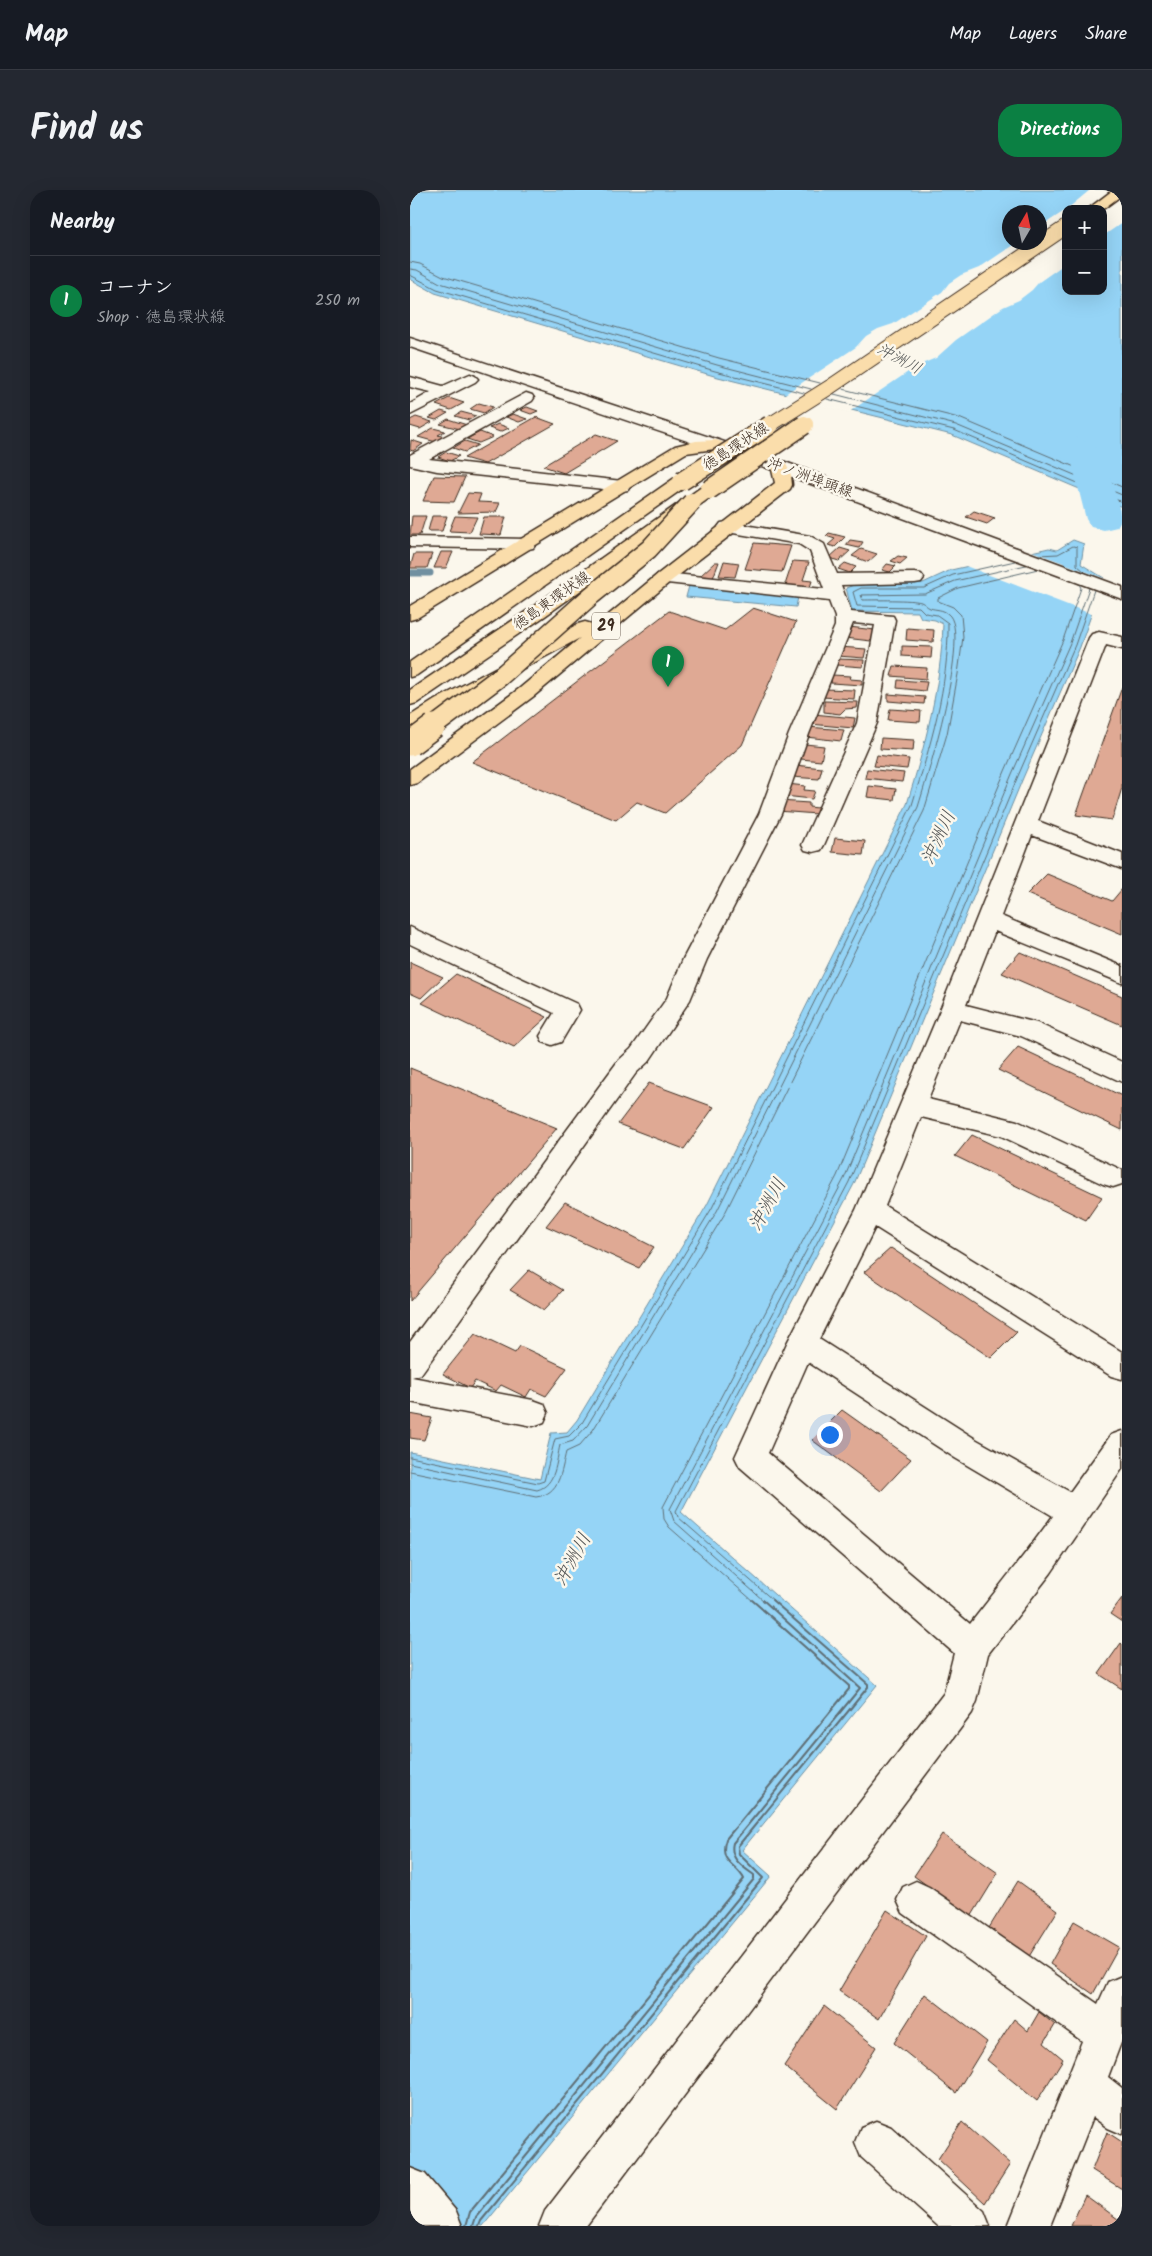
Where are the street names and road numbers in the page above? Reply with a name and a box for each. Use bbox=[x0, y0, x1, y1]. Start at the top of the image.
street label: 徳島環状線 bbox=[698, 417, 774, 477]
street label: 沖ノ洲埠頭線 bbox=[764, 451, 856, 505]
street label: 徳島東環状線 bbox=[508, 565, 596, 637]
road number: 29 bbox=[592, 612, 620, 640]

